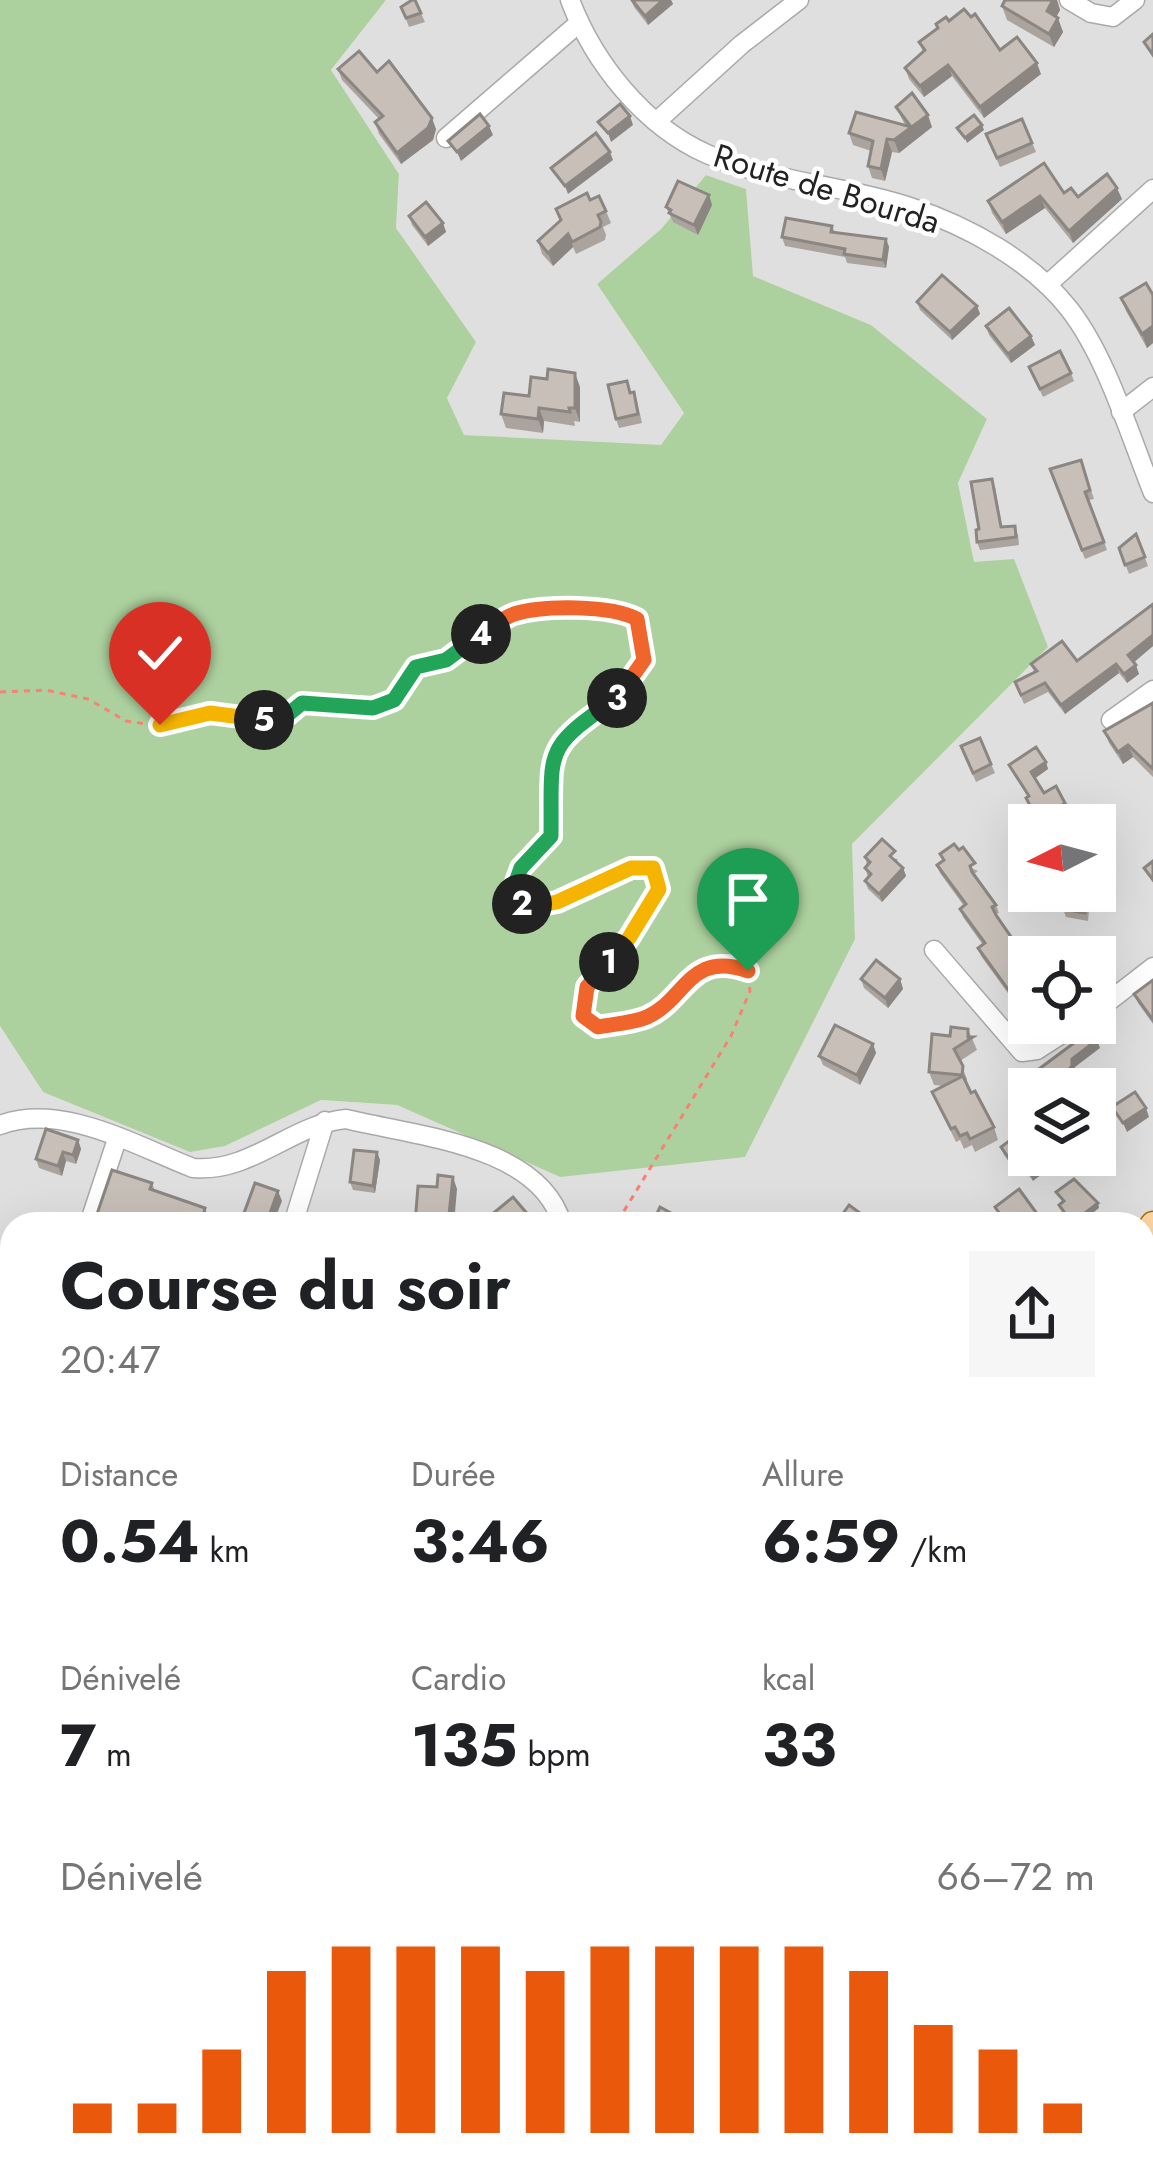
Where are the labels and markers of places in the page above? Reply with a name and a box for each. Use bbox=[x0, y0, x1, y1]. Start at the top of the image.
pin bbox=[109, 602, 211, 725]
pin: 4 bbox=[451, 604, 511, 664]
pin: 3 bbox=[587, 668, 647, 728]
pin: 5 bbox=[234, 690, 294, 750]
pin bbox=[697, 848, 799, 971]
pin: 2 bbox=[492, 874, 552, 934]
pin: 1 bbox=[579, 932, 639, 992]

